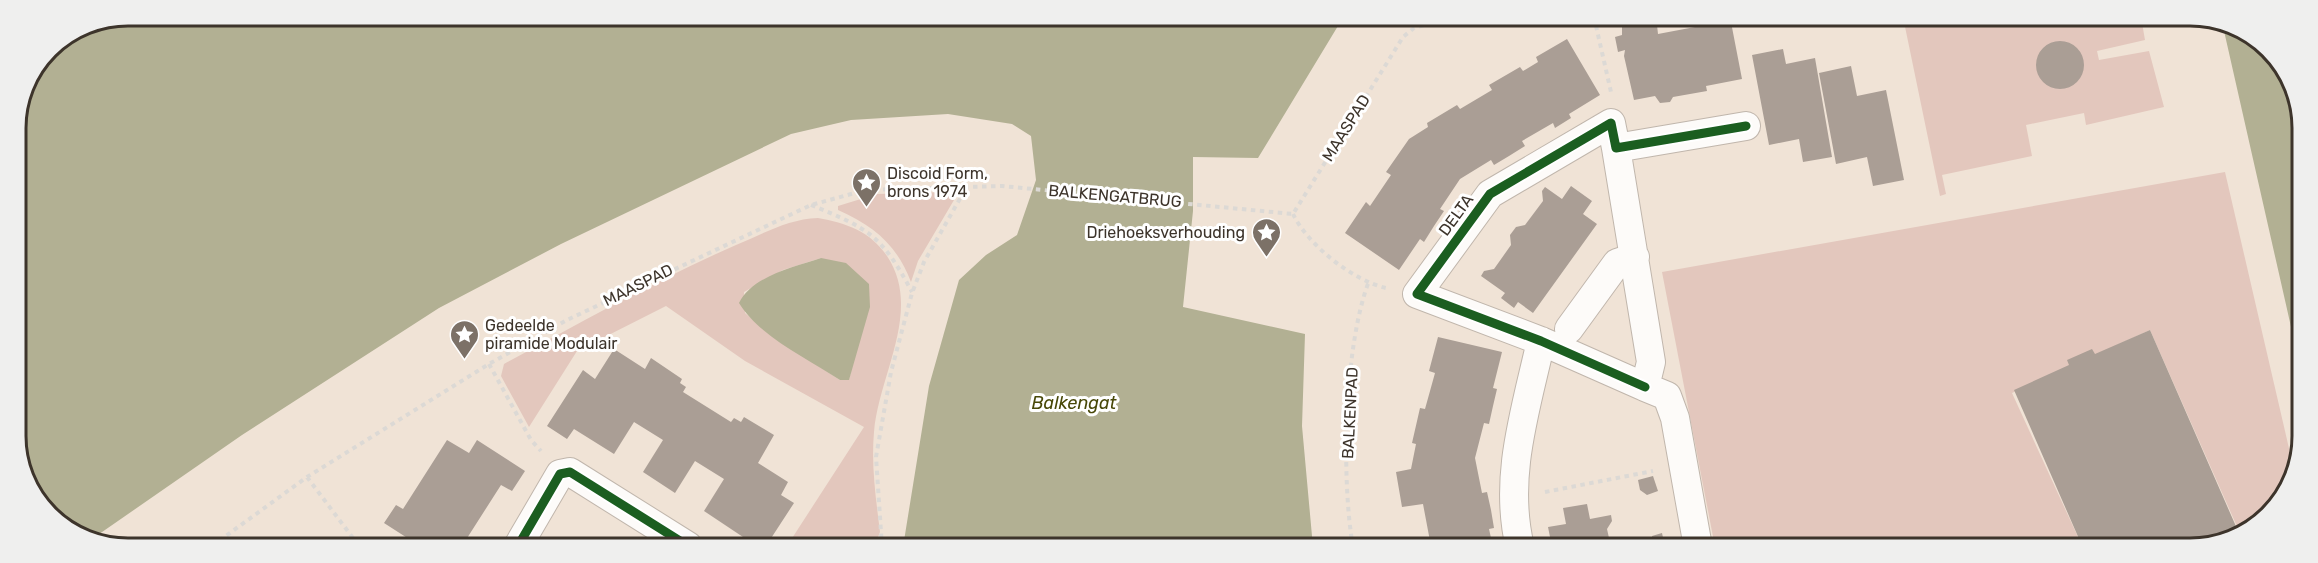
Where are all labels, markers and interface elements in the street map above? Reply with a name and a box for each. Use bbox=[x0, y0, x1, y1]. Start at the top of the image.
street label: MAASPAD bbox=[1318, 91, 1374, 165]
place label: Discoid Form, brons 1974 bbox=[887, 164, 988, 201]
place icon: Discoid Form, brons 1974 bbox=[850, 166, 882, 208]
street label: BALKENGATBRUG bbox=[1048, 181, 1182, 211]
street label: DELTA bbox=[1435, 190, 1478, 239]
place icon: Driehoeksverhouding bbox=[1250, 216, 1282, 258]
place label: Driehoeksverhouding bbox=[1086, 223, 1245, 242]
street label: MAASPAD bbox=[600, 260, 676, 310]
place label: Gedeelde piramide Modulair bbox=[485, 316, 617, 353]
place icon: Gedeelde piramide Modulair bbox=[448, 318, 480, 360]
street label: BALKENPAD bbox=[1338, 367, 1362, 459]
water label: Balkengat bbox=[1032, 392, 1118, 414]

